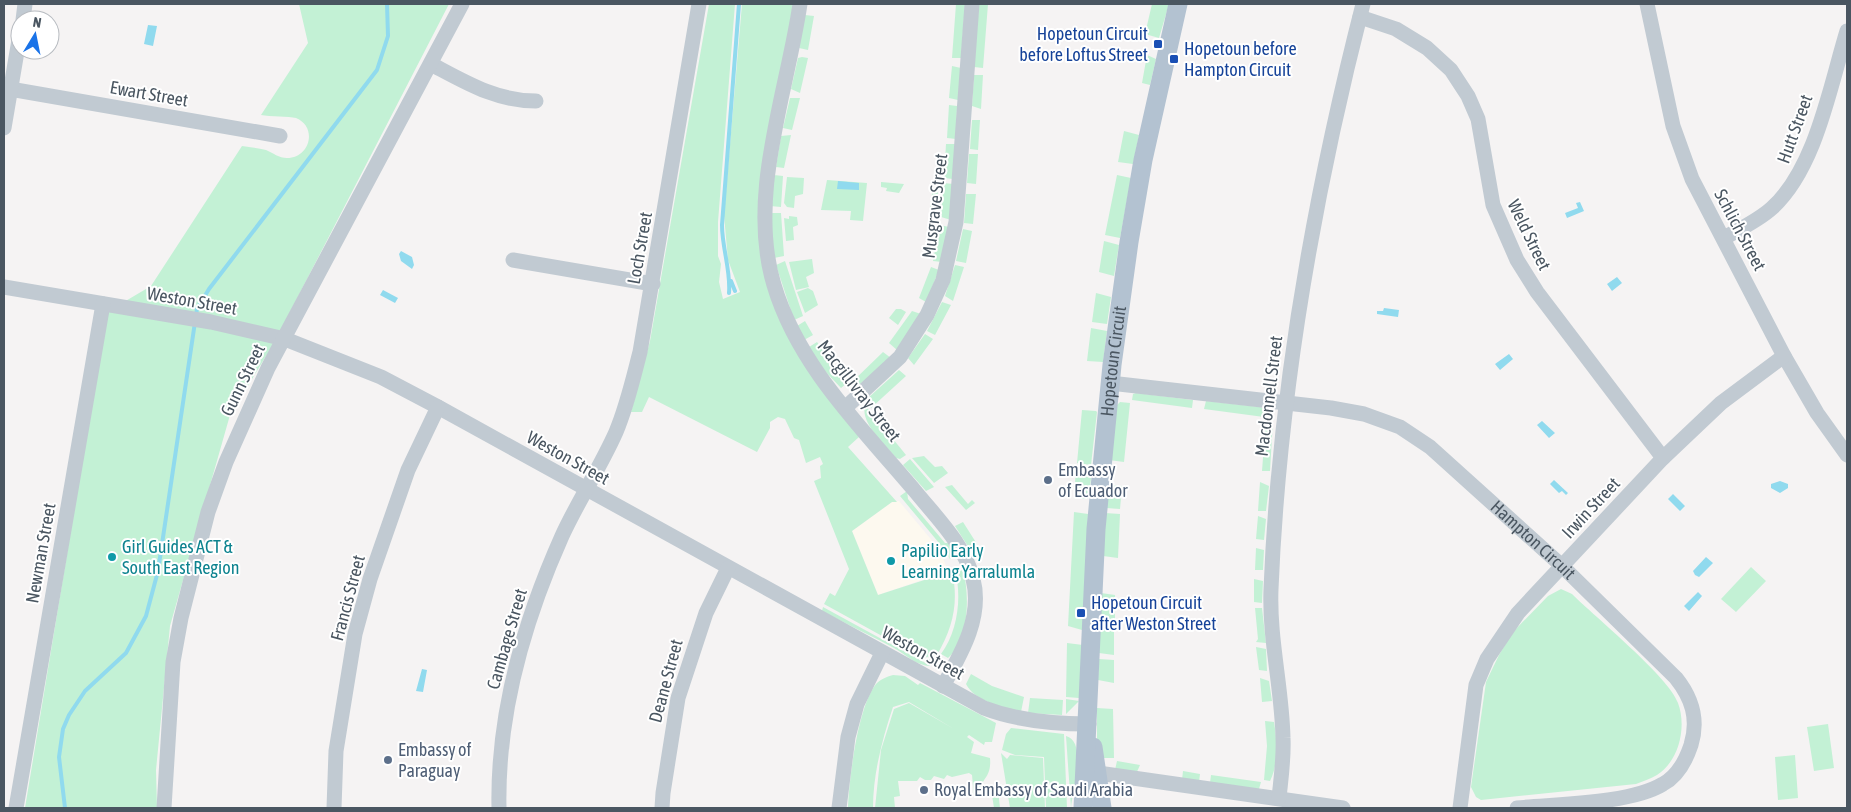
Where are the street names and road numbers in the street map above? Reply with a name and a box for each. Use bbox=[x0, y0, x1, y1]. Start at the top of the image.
street label: Ewart Street bbox=[108, 76, 190, 111]
street label: Hutt Street bbox=[1772, 92, 1817, 166]
street label: Musgrave Street bbox=[918, 152, 951, 260]
street label: Schlich Street bbox=[1710, 185, 1771, 274]
street label: Weld Street bbox=[1503, 196, 1555, 273]
street label: Loch Street bbox=[623, 210, 656, 286]
street label: Weston Street bbox=[145, 282, 239, 319]
street label: Hopetoun Circuit bbox=[1096, 304, 1130, 417]
street label: Macdonnell Street bbox=[1251, 335, 1286, 457]
street label: Macgillivray Street bbox=[813, 336, 905, 446]
street label: Gunn Street bbox=[216, 340, 269, 419]
street label: Weston Street bbox=[523, 426, 613, 489]
street label: Irwin Street bbox=[1557, 473, 1624, 542]
street label: Hampton Circuit bbox=[1486, 496, 1580, 583]
street label: Newman Street bbox=[21, 501, 60, 605]
street label: Francis Street bbox=[326, 553, 369, 643]
street label: Cambage Street bbox=[482, 586, 531, 692]
street label: Weston Street bbox=[878, 621, 968, 684]
street label: Deane Street bbox=[644, 637, 687, 725]

